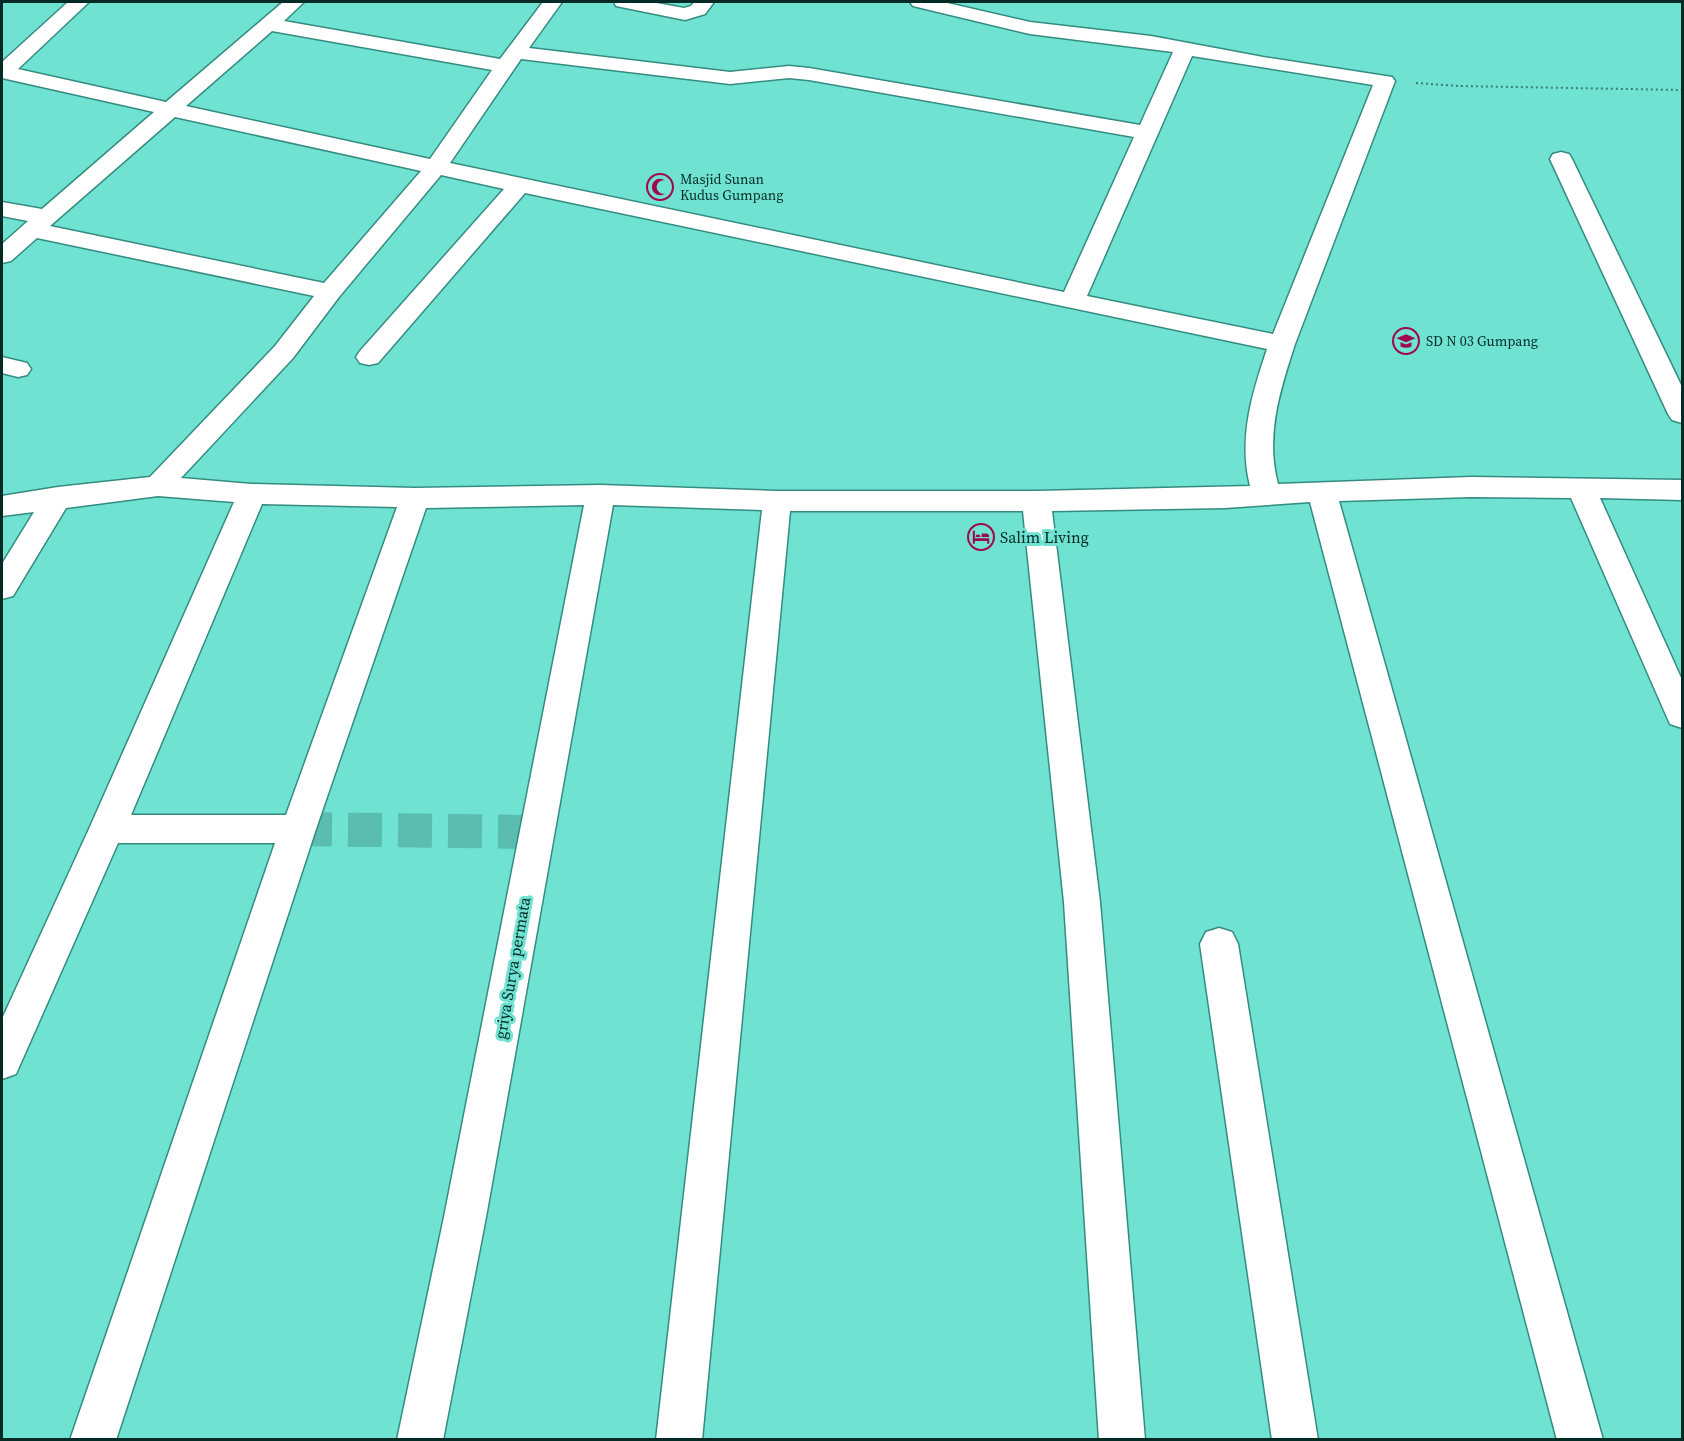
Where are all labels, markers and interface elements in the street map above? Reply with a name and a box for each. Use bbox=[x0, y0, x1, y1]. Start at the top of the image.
place label: Masjid Sunan Kudus Gumpang bbox=[680, 169, 783, 205]
mosque icon: Masjid Sunan Kudus Gumpang bbox=[645, 172, 675, 202]
school or university icon: SD N 03 Gumpang bbox=[1391, 326, 1421, 356]
place label: SD N 03 Gumpang bbox=[1426, 331, 1538, 351]
hotel icon: Salim Living bbox=[966, 522, 996, 552]
place label: Salim Living bbox=[1000, 526, 1089, 548]
street label: griya Surya permata bbox=[489, 895, 535, 1041]

